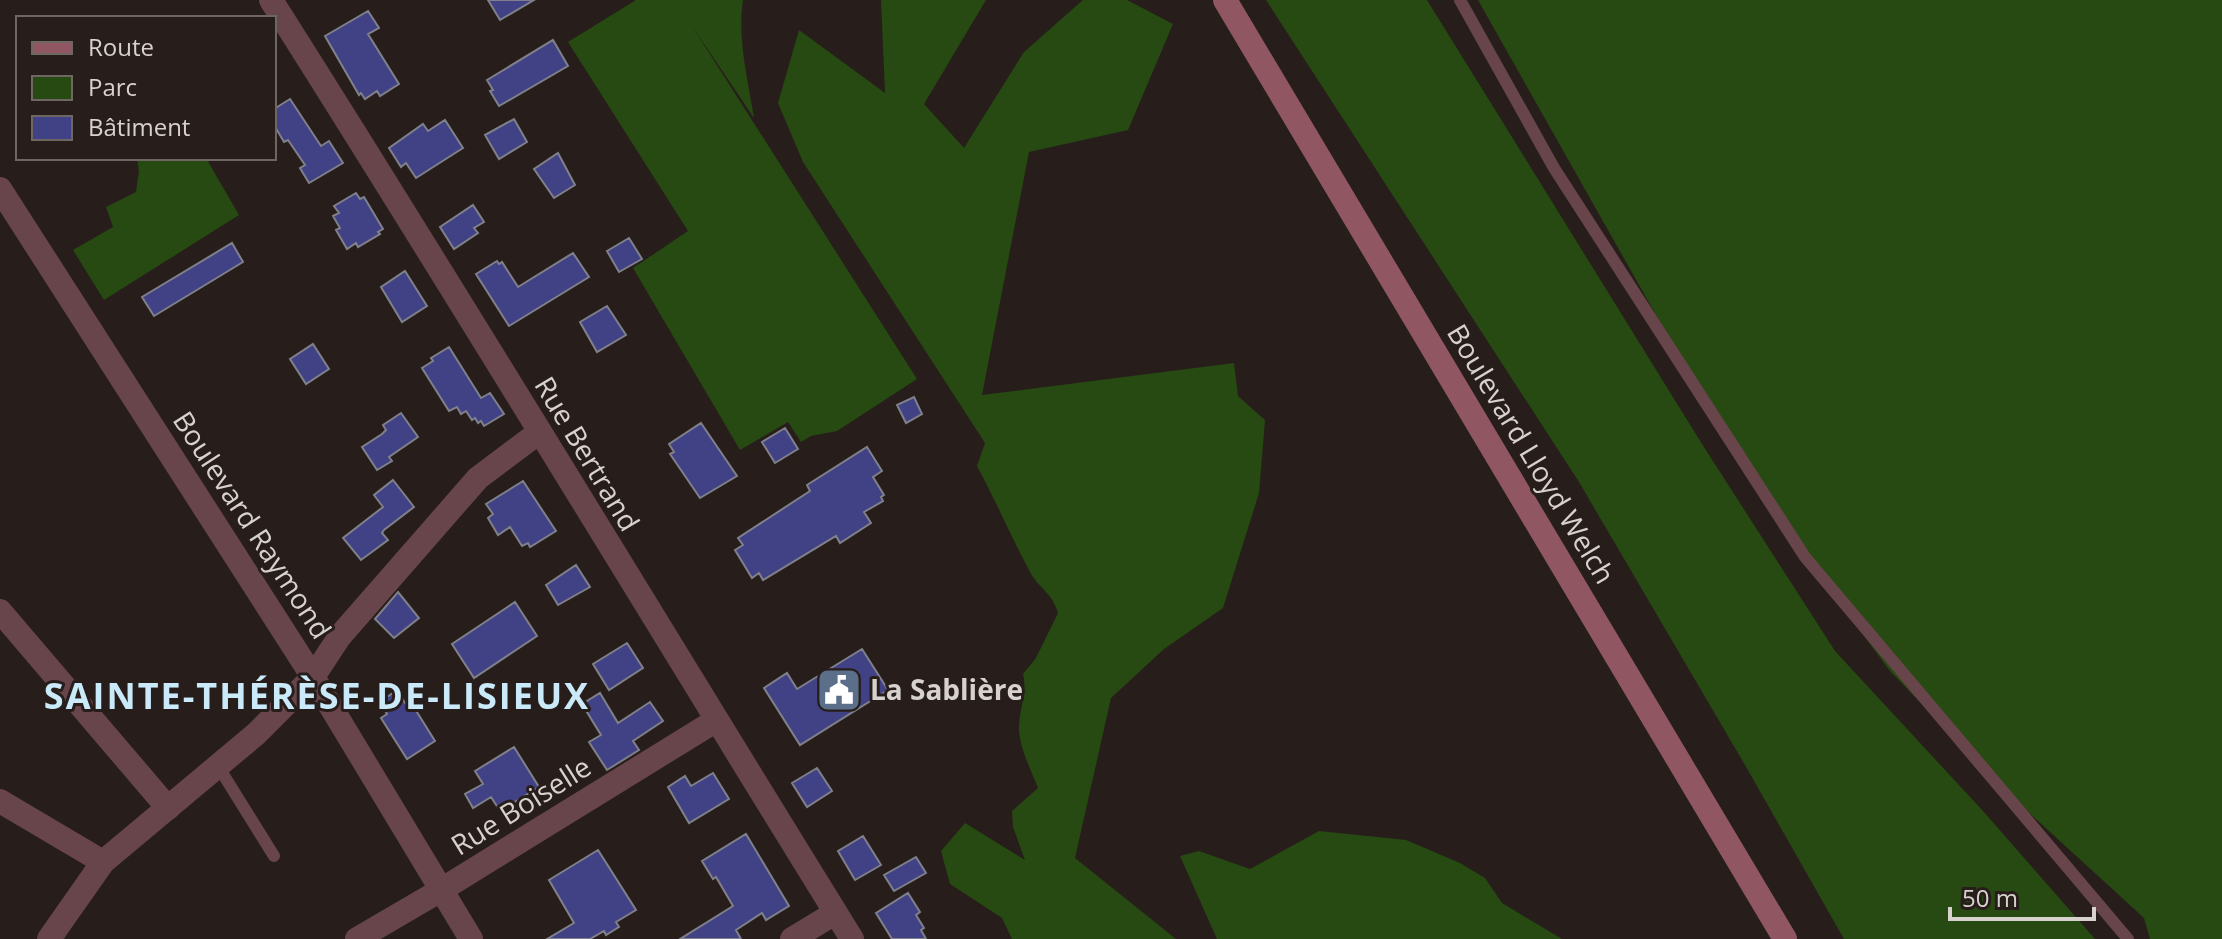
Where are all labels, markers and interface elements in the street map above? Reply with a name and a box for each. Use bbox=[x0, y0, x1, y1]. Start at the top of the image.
legend bbox=[16, 16, 276, 160]
text: Route bbox=[88, 30, 154, 63]
text: Parc bbox=[88, 70, 137, 103]
text: Bâtiment bbox=[88, 110, 190, 143]
street label: Boulevard Lloyd Welch bbox=[1439, 317, 1624, 590]
street label: Rue Bertrand bbox=[527, 369, 649, 538]
street label: Boulevard Raymond bbox=[165, 403, 341, 646]
public building icon: La Sablière bbox=[815, 666, 863, 714]
place label: La Sablière bbox=[870, 670, 1023, 708]
district label: SAINTE-THÉRÈSE-DE-LISIEUX bbox=[44, 671, 590, 720]
street label: Rue Boiselle bbox=[443, 747, 598, 863]
scale bar bbox=[1950, 871, 2094, 921]
text: 50 m bbox=[1962, 881, 2018, 914]

